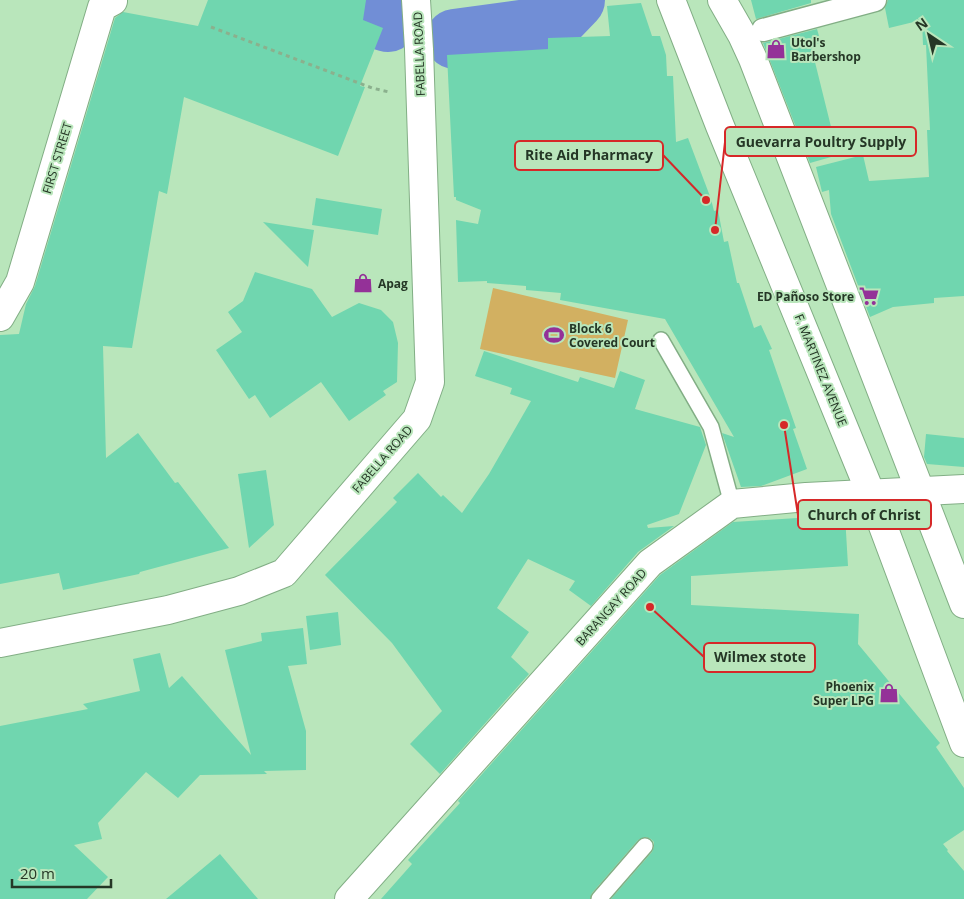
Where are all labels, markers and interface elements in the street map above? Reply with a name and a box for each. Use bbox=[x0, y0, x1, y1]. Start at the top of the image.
north arrow bbox=[904, 10, 954, 60]
street label: FABELLA ROAD bbox=[409, 11, 429, 97]
text: N bbox=[911, 13, 931, 35]
place label: Utol's Barbershop bbox=[791, 34, 861, 65]
shop icon: Utol's Barbershop bbox=[765, 38, 787, 60]
street label: FIRST STREET bbox=[38, 120, 76, 196]
callout: Guevarra Poultry Supply bbox=[725, 127, 916, 156]
text: Guevarra Poultry Supply bbox=[736, 132, 906, 151]
callout: Rite Aid Pharmacy bbox=[515, 141, 663, 170]
text: Rite Aid Pharmacy bbox=[525, 145, 653, 164]
shop icon: Apag bbox=[352, 272, 374, 294]
place label: Apag bbox=[378, 275, 408, 292]
supermarket icon: ED Pañoso Store bbox=[858, 285, 880, 307]
place label: ED Pañoso Store bbox=[757, 288, 854, 305]
street label: F. MARTINEZ AVENUE bbox=[791, 311, 851, 429]
place label: Block 6 Covered Court bbox=[569, 320, 655, 351]
sports icon: Block 6 Covered Court bbox=[543, 324, 565, 346]
street label: FABELLA ROAD bbox=[348, 422, 416, 496]
callout: Church of Christ bbox=[798, 500, 931, 529]
text: Church of Christ bbox=[807, 505, 921, 524]
street label: BARANGAY ROAD bbox=[572, 565, 650, 649]
callout: Wilmex stote bbox=[704, 643, 815, 672]
text: Wilmex stote bbox=[714, 647, 806, 666]
place label: Phoenix Super LPG bbox=[813, 678, 874, 709]
shop icon: Phoenix Super LPG bbox=[878, 682, 900, 704]
scale bar bbox=[12, 856, 111, 888]
text: 20 m bbox=[20, 863, 55, 883]

